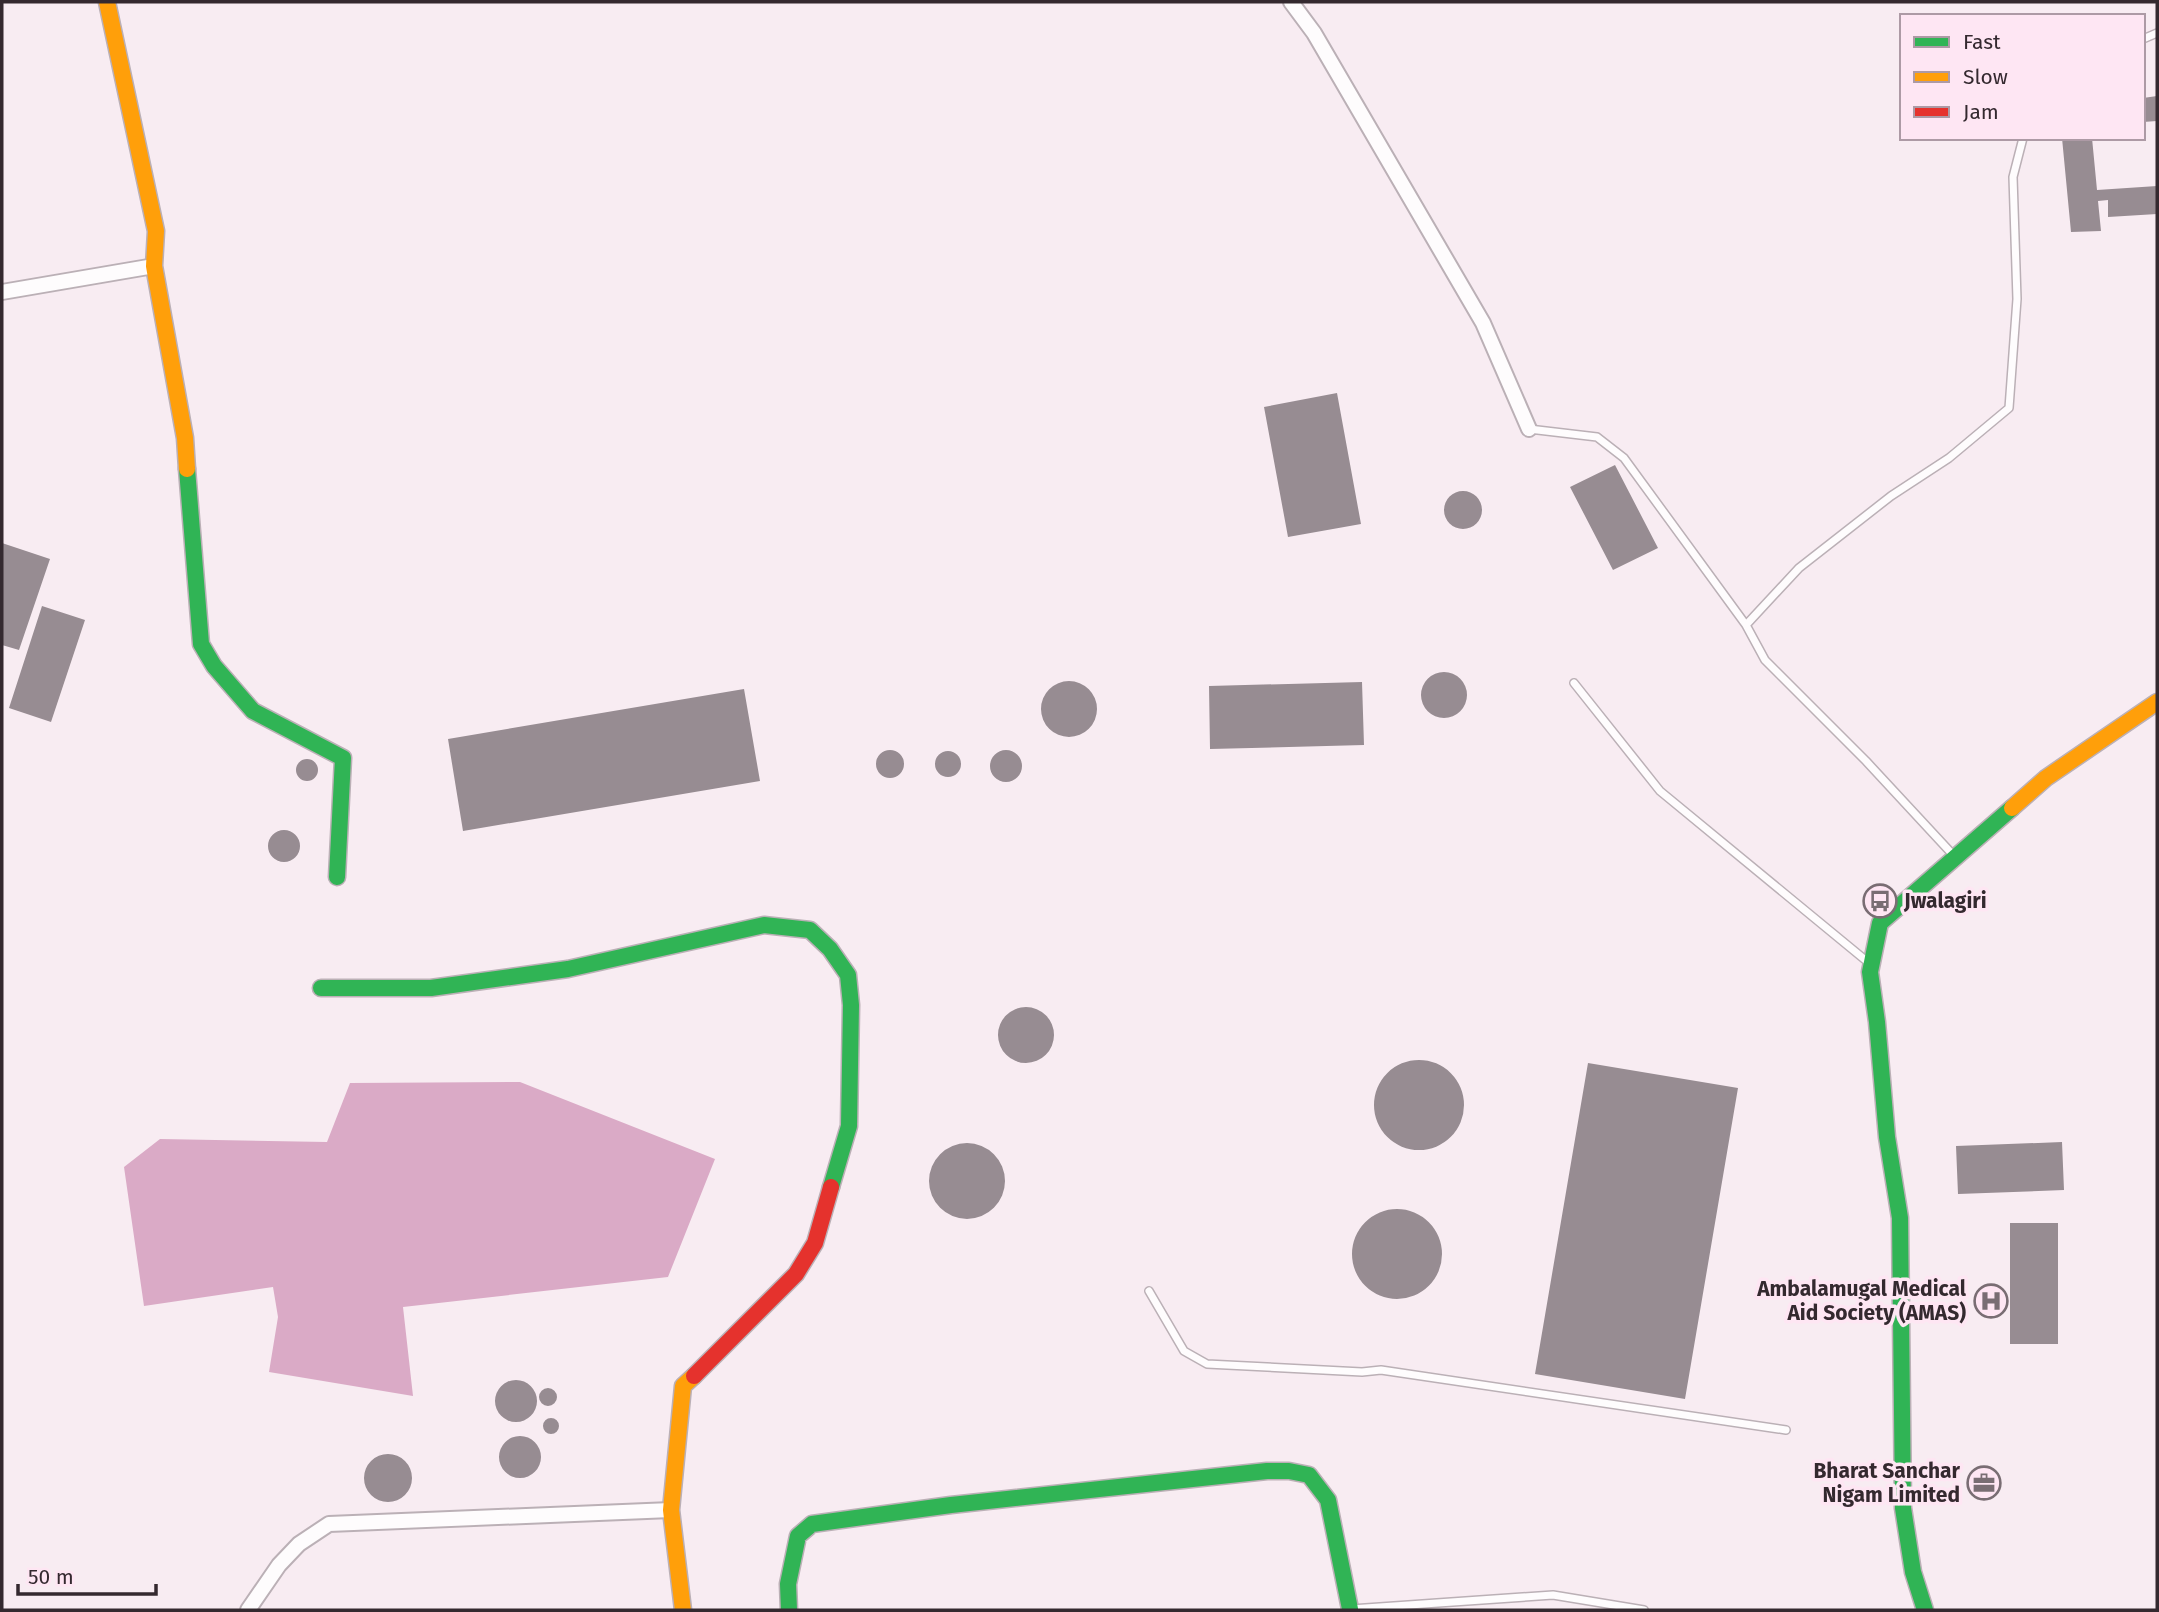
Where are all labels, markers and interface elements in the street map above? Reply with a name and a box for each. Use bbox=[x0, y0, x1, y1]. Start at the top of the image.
legend bbox=[1900, 14, 2145, 140]
text: Fast bbox=[1963, 29, 2001, 55]
text: Slow bbox=[1963, 64, 2008, 90]
text: Jam bbox=[1963, 99, 1999, 125]
bus stop icon: Jwalagiri bbox=[1861, 882, 1899, 920]
place label: Jwalagiri bbox=[1903, 888, 1987, 914]
place label: Ambalamugal Medical Aid Society (AMAS) bbox=[1756, 1276, 1967, 1326]
hospital icon: Ambalamugal Medical Aid Society (AMAS) bbox=[1972, 1282, 2010, 1320]
place label: Bharat Sanchar Nigam Limited bbox=[1813, 1458, 1961, 1508]
office icon: Bharat Sanchar Nigam Limited bbox=[1965, 1464, 2003, 1502]
scale bar bbox=[18, 1552, 156, 1596]
text: 50 m bbox=[28, 1564, 74, 1590]

